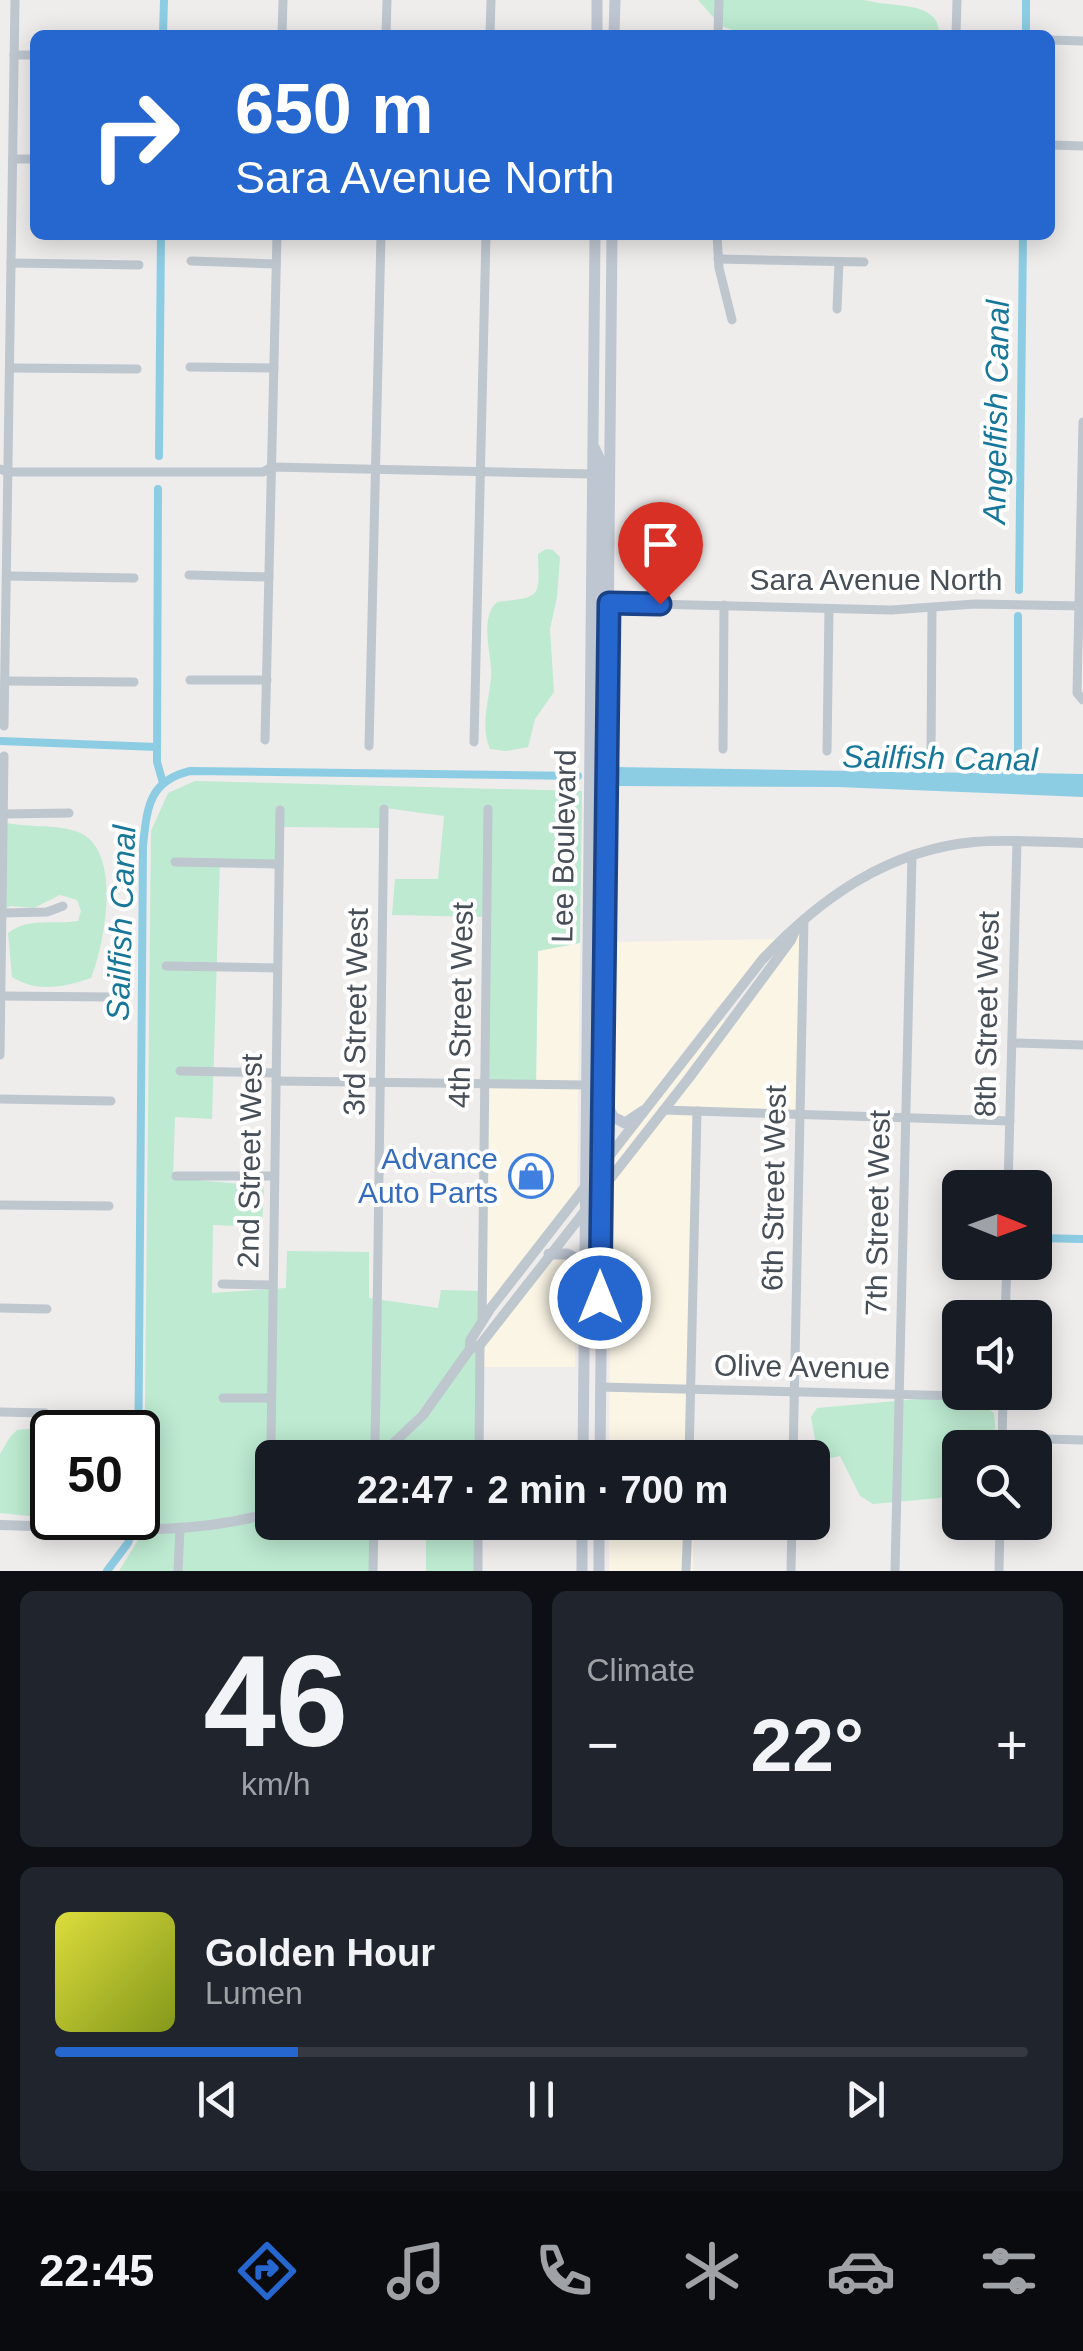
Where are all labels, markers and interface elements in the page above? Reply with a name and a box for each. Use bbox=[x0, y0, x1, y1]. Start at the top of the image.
icon: right bbox=[70, 70, 200, 200]
text: 650 m bbox=[235, 70, 433, 148]
text: Sara Avenue North bbox=[235, 152, 614, 203]
water label: Angelfish Canal bbox=[976, 299, 1016, 526]
pin bbox=[618, 502, 703, 605]
icon: arrive bbox=[633, 517, 688, 572]
street label: Sara Avenue North bbox=[750, 563, 1002, 596]
water label: Sailfish Canal bbox=[842, 738, 1039, 778]
street label: Lee Boulevard bbox=[545, 749, 582, 943]
water label: Sailfish Canal bbox=[100, 824, 142, 1021]
street label: 4th Street West bbox=[442, 901, 479, 1108]
street label: 3rd Street West bbox=[337, 907, 374, 1116]
street label: 8th Street West bbox=[968, 910, 1005, 1117]
street label: 2nd Street West bbox=[231, 1053, 268, 1269]
street label: 6th Street West bbox=[755, 1084, 792, 1291]
street label: 7th Street West bbox=[859, 1109, 896, 1316]
place label: Advance Auto Parts bbox=[358, 1142, 498, 1209]
shop icon: Advance Auto Parts bbox=[508, 1153, 554, 1199]
north arrow bbox=[942, 1170, 1052, 1280]
map controls bbox=[942, 1170, 1052, 1540]
position arrow bbox=[548, 1246, 652, 1350]
button: sound bbox=[942, 1300, 1052, 1410]
street label: Olive Avenue bbox=[714, 1348, 890, 1385]
speed limit sign: 50 bbox=[30, 1410, 160, 1540]
button: search bbox=[942, 1430, 1052, 1540]
text: 22:47 · 2 min · 700 m bbox=[357, 1469, 728, 1511]
text: 46 bbox=[203, 1628, 348, 1774]
text: Climate bbox=[587, 1652, 695, 1688]
text: 22° bbox=[751, 1703, 864, 1787]
text: − bbox=[587, 1714, 619, 1776]
text: + bbox=[996, 1714, 1028, 1776]
text: km/h bbox=[241, 1766, 310, 1802]
text: Golden Hour bbox=[205, 1932, 435, 1974]
text: Lumen bbox=[205, 1975, 303, 2011]
icon: previous bbox=[190, 2072, 245, 2127]
icon: pause bbox=[514, 2072, 569, 2127]
icon: next bbox=[838, 2072, 893, 2127]
icon: directions bbox=[232, 2236, 302, 2306]
icon: music bbox=[381, 2236, 451, 2306]
icon: phone bbox=[529, 2236, 599, 2306]
icon: climate bbox=[677, 2236, 747, 2306]
icon: car bbox=[826, 2236, 896, 2306]
icon: filters bbox=[974, 2236, 1044, 2306]
text: 22:45 bbox=[39, 2245, 154, 2296]

